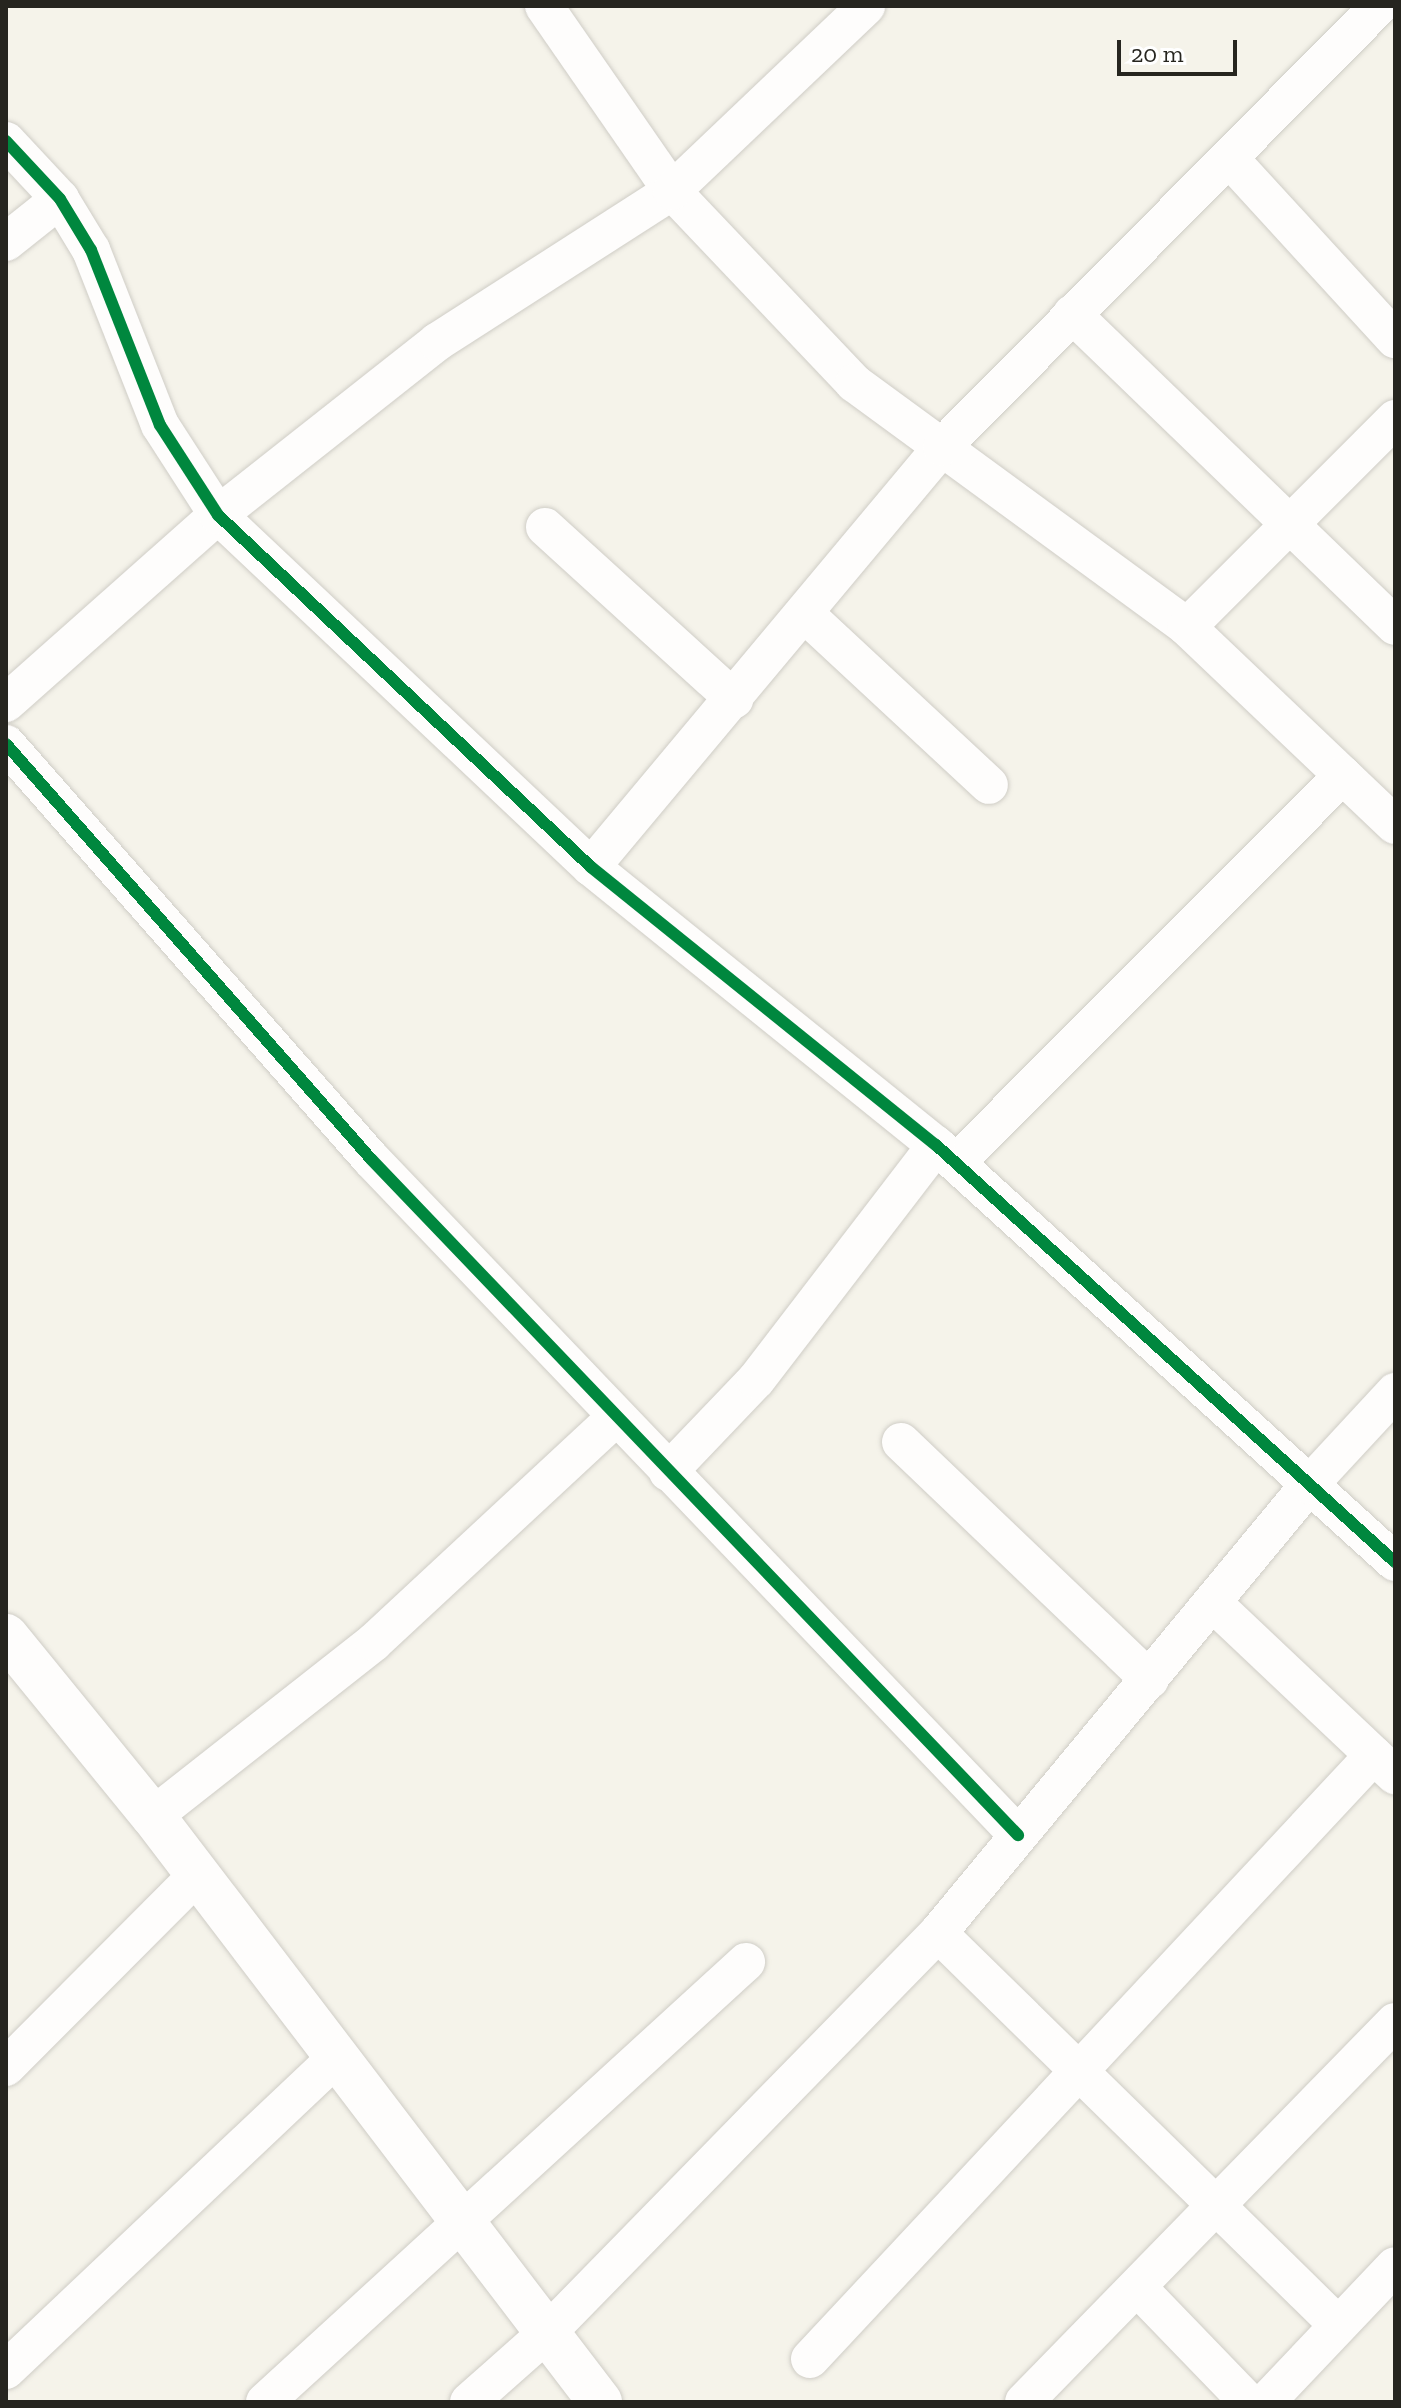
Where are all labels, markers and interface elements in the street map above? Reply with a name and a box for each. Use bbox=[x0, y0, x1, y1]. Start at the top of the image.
scale bar bbox=[1121, 24, 1241, 74]
text: 20 m bbox=[1131, 39, 1183, 68]

